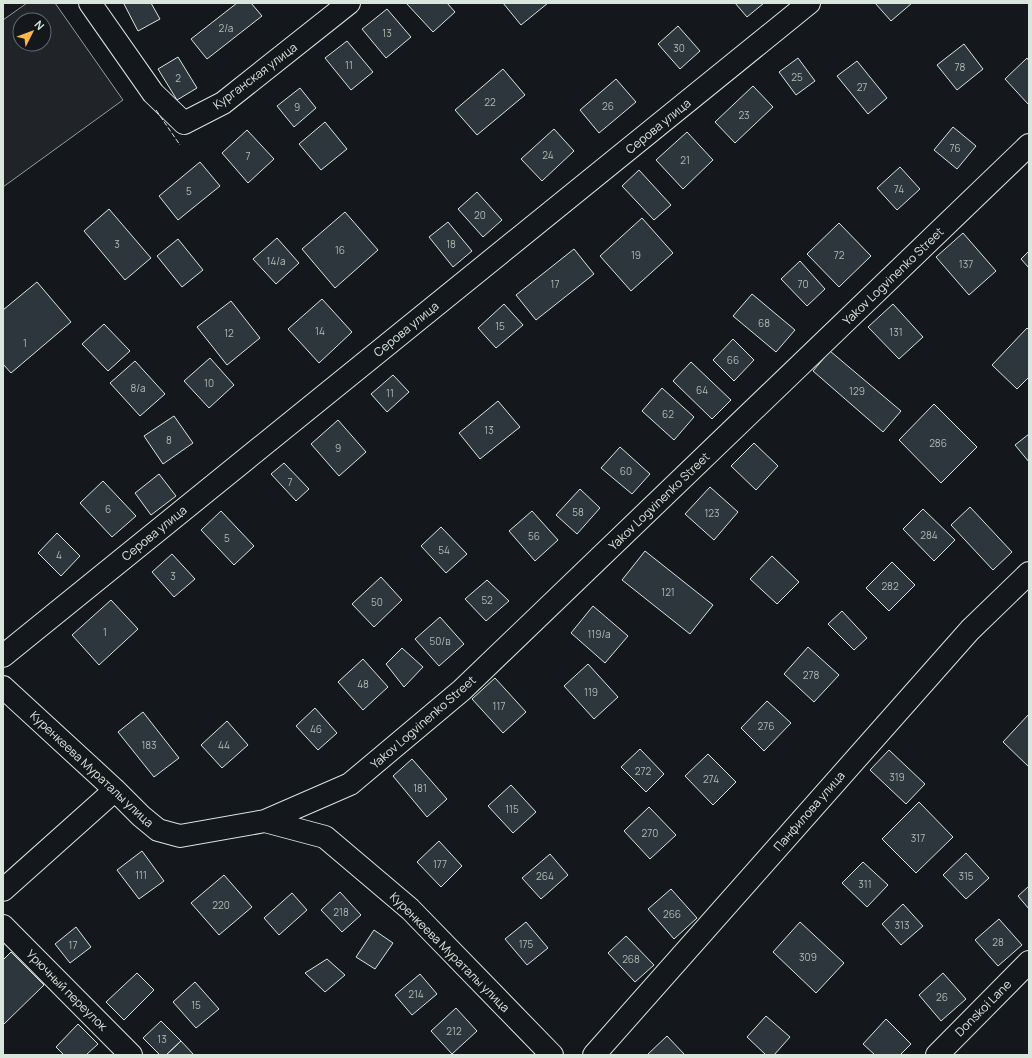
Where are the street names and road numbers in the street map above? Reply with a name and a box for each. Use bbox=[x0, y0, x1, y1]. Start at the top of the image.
street label: Курганская улица bbox=[209, 39, 301, 113]
street label: Серова улица bbox=[622, 94, 694, 158]
street label: Yakov Logvinenko Street bbox=[839, 223, 947, 329]
street label: Серова улица bbox=[370, 297, 442, 361]
street label: Yakov Logvinenko Street bbox=[605, 448, 713, 554]
street label: Серова улица bbox=[118, 501, 190, 565]
street label: Yakov Logvinenko Street bbox=[367, 671, 479, 773]
street label: Куренкеева Мураталы улица bbox=[26, 707, 158, 831]
street label: Панфилова улица bbox=[769, 767, 849, 855]
street label: Куренкеева Мураталы улица bbox=[386, 888, 514, 1016]
street label: Урючный переулок bbox=[23, 946, 112, 1035]
street label: Donskoi Lane bbox=[951, 976, 1015, 1040]

